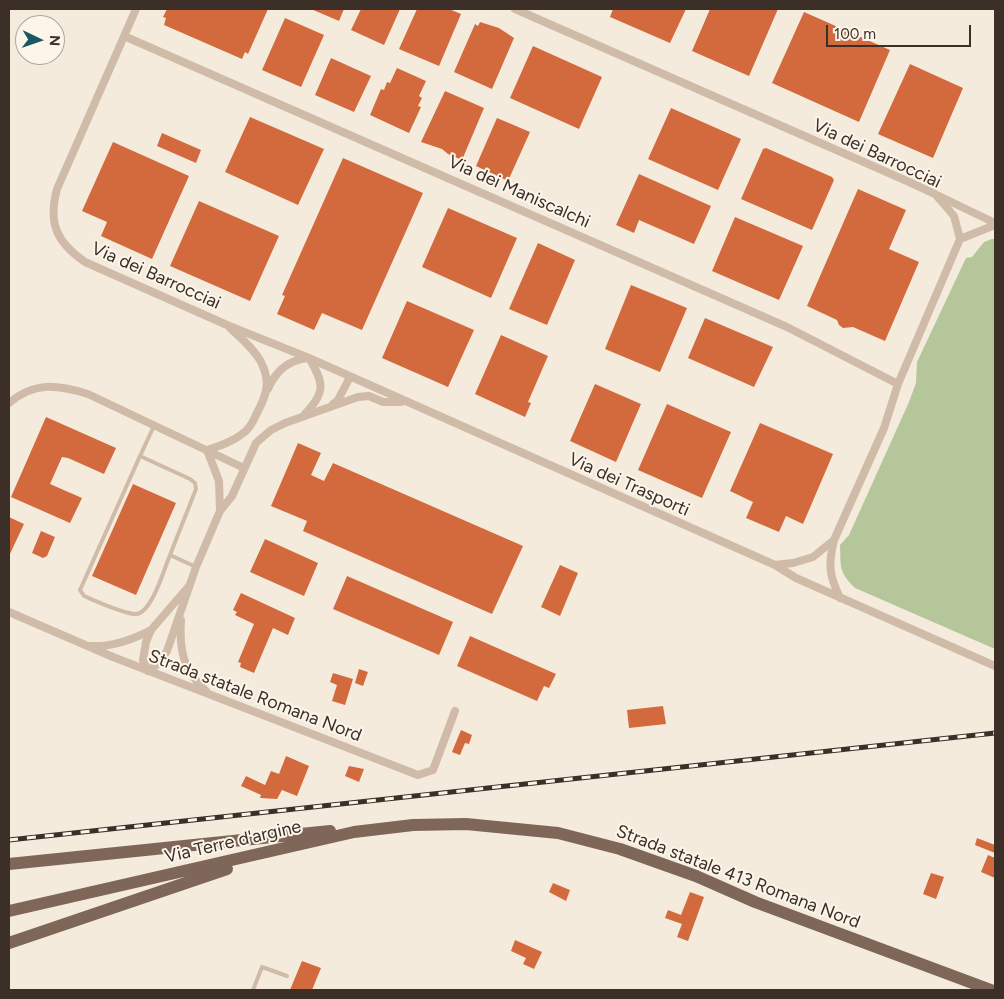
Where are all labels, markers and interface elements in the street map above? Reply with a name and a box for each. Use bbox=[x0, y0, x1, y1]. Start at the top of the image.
north arrow bbox=[15, 15, 65, 65]
scale bar bbox=[829, 15, 974, 47]
text: 100 m bbox=[834, 25, 876, 43]
text: N bbox=[46, 35, 63, 47]
street label: Via dei Barrocciai bbox=[809, 115, 945, 193]
street label: Via dei Maniscalchi bbox=[445, 151, 593, 233]
street label: Via dei Barrocciai bbox=[88, 238, 224, 314]
street label: Via dei Trasporti bbox=[565, 449, 693, 521]
street label: Strada statale Romana Nord bbox=[145, 645, 365, 747]
street label: Via Terre d'argine bbox=[163, 816, 303, 868]
street label: Strada statale 413 Romana Nord bbox=[613, 820, 863, 934]

